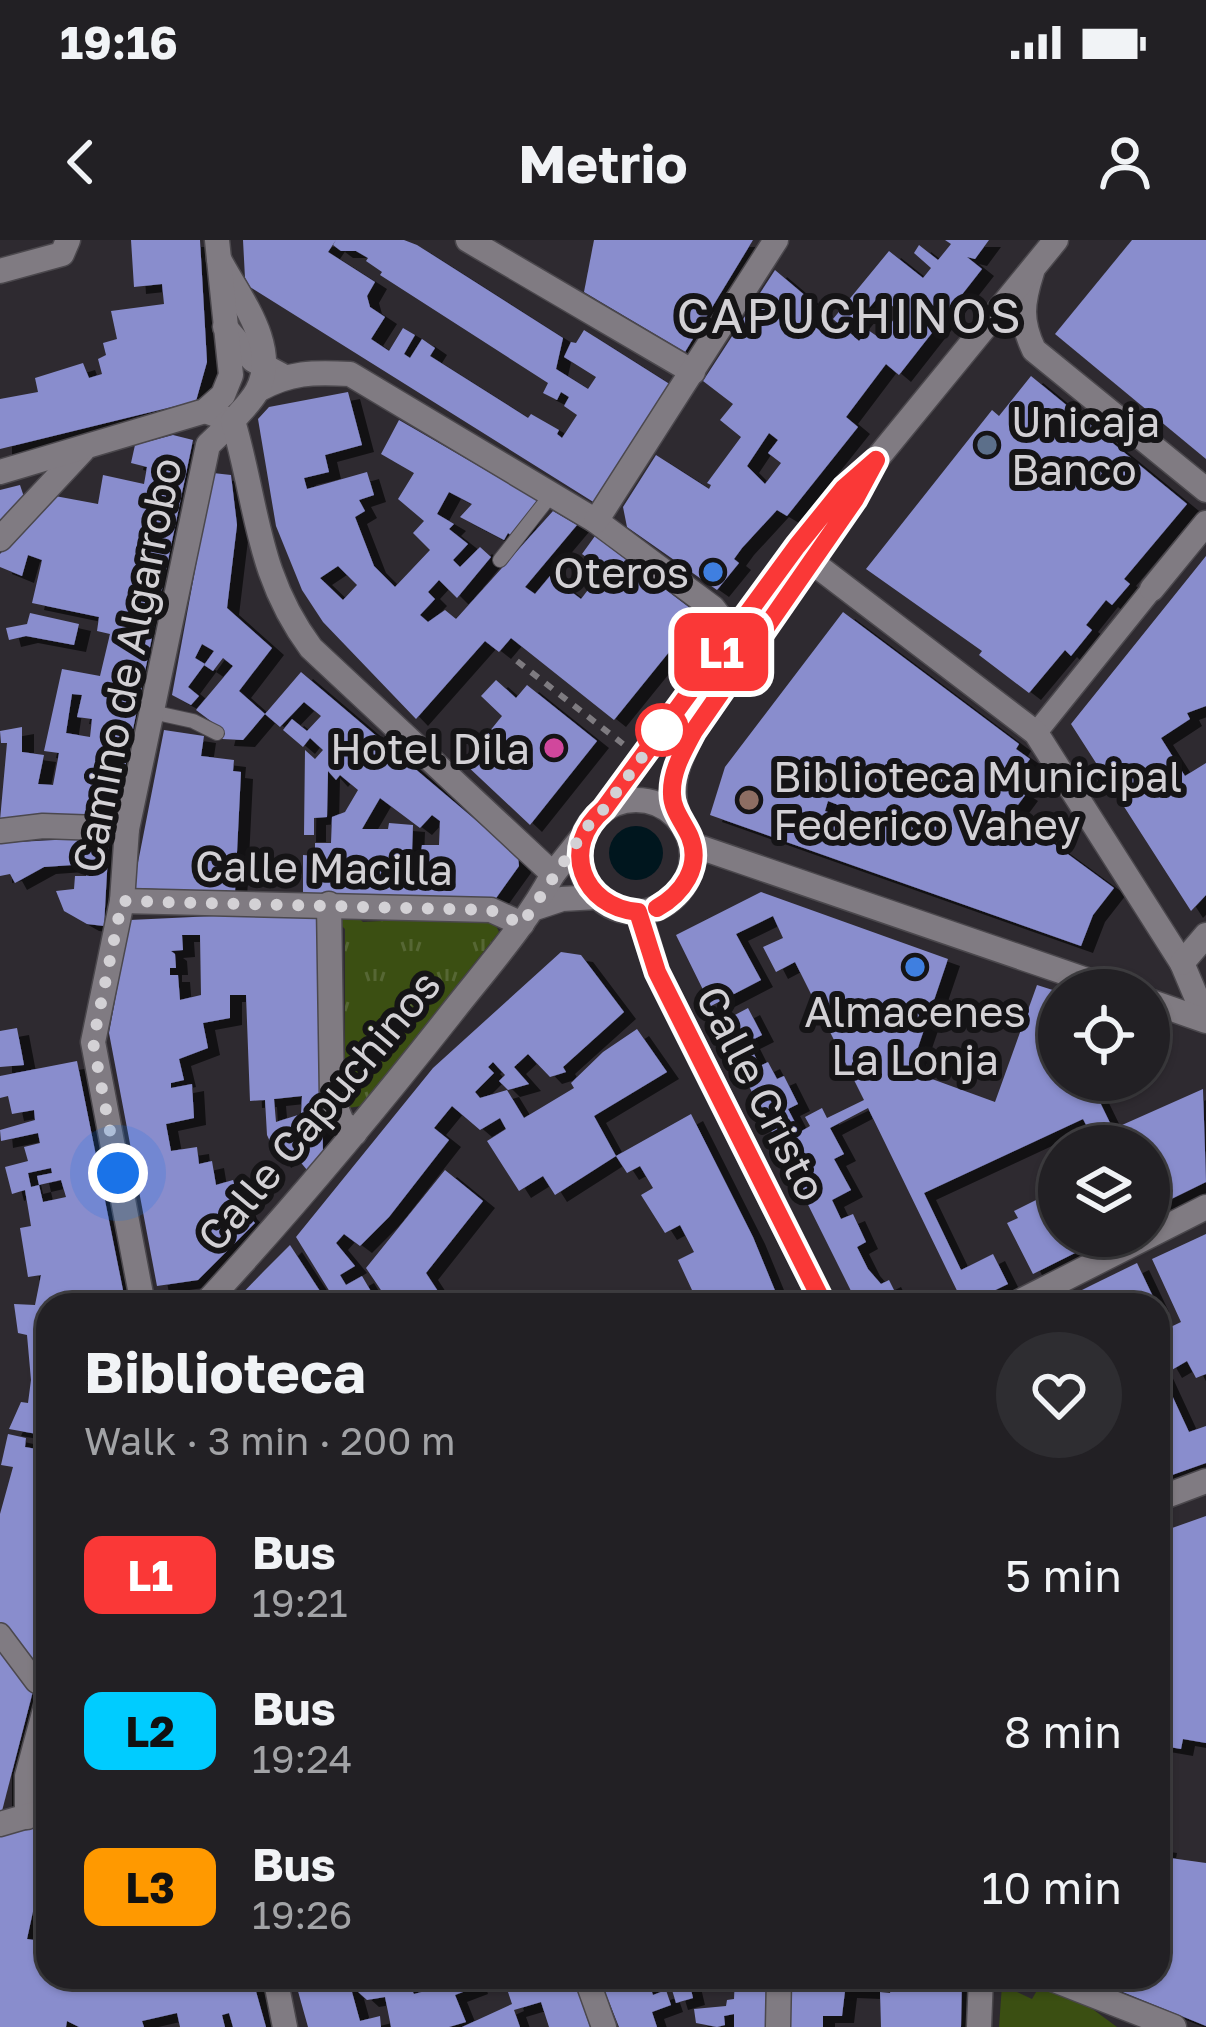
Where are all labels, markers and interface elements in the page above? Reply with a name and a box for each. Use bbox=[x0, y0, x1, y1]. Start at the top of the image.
text: 19:16 bbox=[60, 15, 178, 69]
icon: back bbox=[48, 129, 114, 195]
icon: person bbox=[1092, 129, 1158, 195]
text: Metrio bbox=[518, 130, 688, 195]
district label: CAPUCHINOS bbox=[676, 286, 1024, 344]
place label: Unicaja Banco bbox=[1011, 396, 1160, 494]
marker: Unicaja Banco bbox=[974, 432, 1000, 458]
street label: Camino de Algarrobo bbox=[61, 453, 191, 877]
place label: Oteros bbox=[553, 547, 689, 597]
marker: Oteros bbox=[700, 559, 726, 585]
line badge: L1 bbox=[667, 613, 775, 691]
text: L1 bbox=[698, 627, 744, 677]
unlabelled marker bbox=[637, 705, 687, 755]
place label: Hotel Dila bbox=[330, 723, 530, 773]
marker: Hotel Dila bbox=[541, 735, 567, 761]
place label: Biblioteca Municipal Federico Vahey bbox=[773, 751, 1182, 849]
marker: Biblioteca Municipal Federico Vahey bbox=[736, 787, 762, 813]
street label: Calle Macilla bbox=[194, 840, 454, 894]
marker: Almacenes La Lonja bbox=[902, 954, 928, 980]
street label: Calle Capuchinos bbox=[186, 960, 450, 1260]
map controls bbox=[1038, 969, 1170, 1257]
button: locate bbox=[1038, 969, 1170, 1101]
street label: Calle Cristo bbox=[687, 977, 837, 1209]
place label: Almacenes La Lonja bbox=[804, 986, 1026, 1084]
button: layers bbox=[1038, 1125, 1170, 1257]
your location bbox=[88, 1143, 148, 1203]
button: heart bbox=[996, 1332, 1122, 1458]
text: Biblioteca bbox=[84, 1337, 366, 1406]
text: Walk · 3 min · 200 m bbox=[84, 1417, 456, 1464]
text: Bus bbox=[252, 1525, 336, 1579]
text: 5 min bbox=[1005, 1548, 1122, 1602]
text: L1 bbox=[127, 1550, 173, 1600]
text: 19:21 bbox=[252, 1579, 348, 1626]
text: Bus bbox=[252, 1681, 336, 1735]
text: 8 min bbox=[1004, 1704, 1122, 1758]
text: L2 bbox=[125, 1706, 175, 1756]
text: 19:24 bbox=[252, 1735, 353, 1782]
text: Bus bbox=[252, 1837, 336, 1891]
text: 10 min bbox=[981, 1860, 1122, 1914]
text: L3 bbox=[125, 1862, 175, 1912]
text: 19:26 bbox=[252, 1891, 352, 1938]

